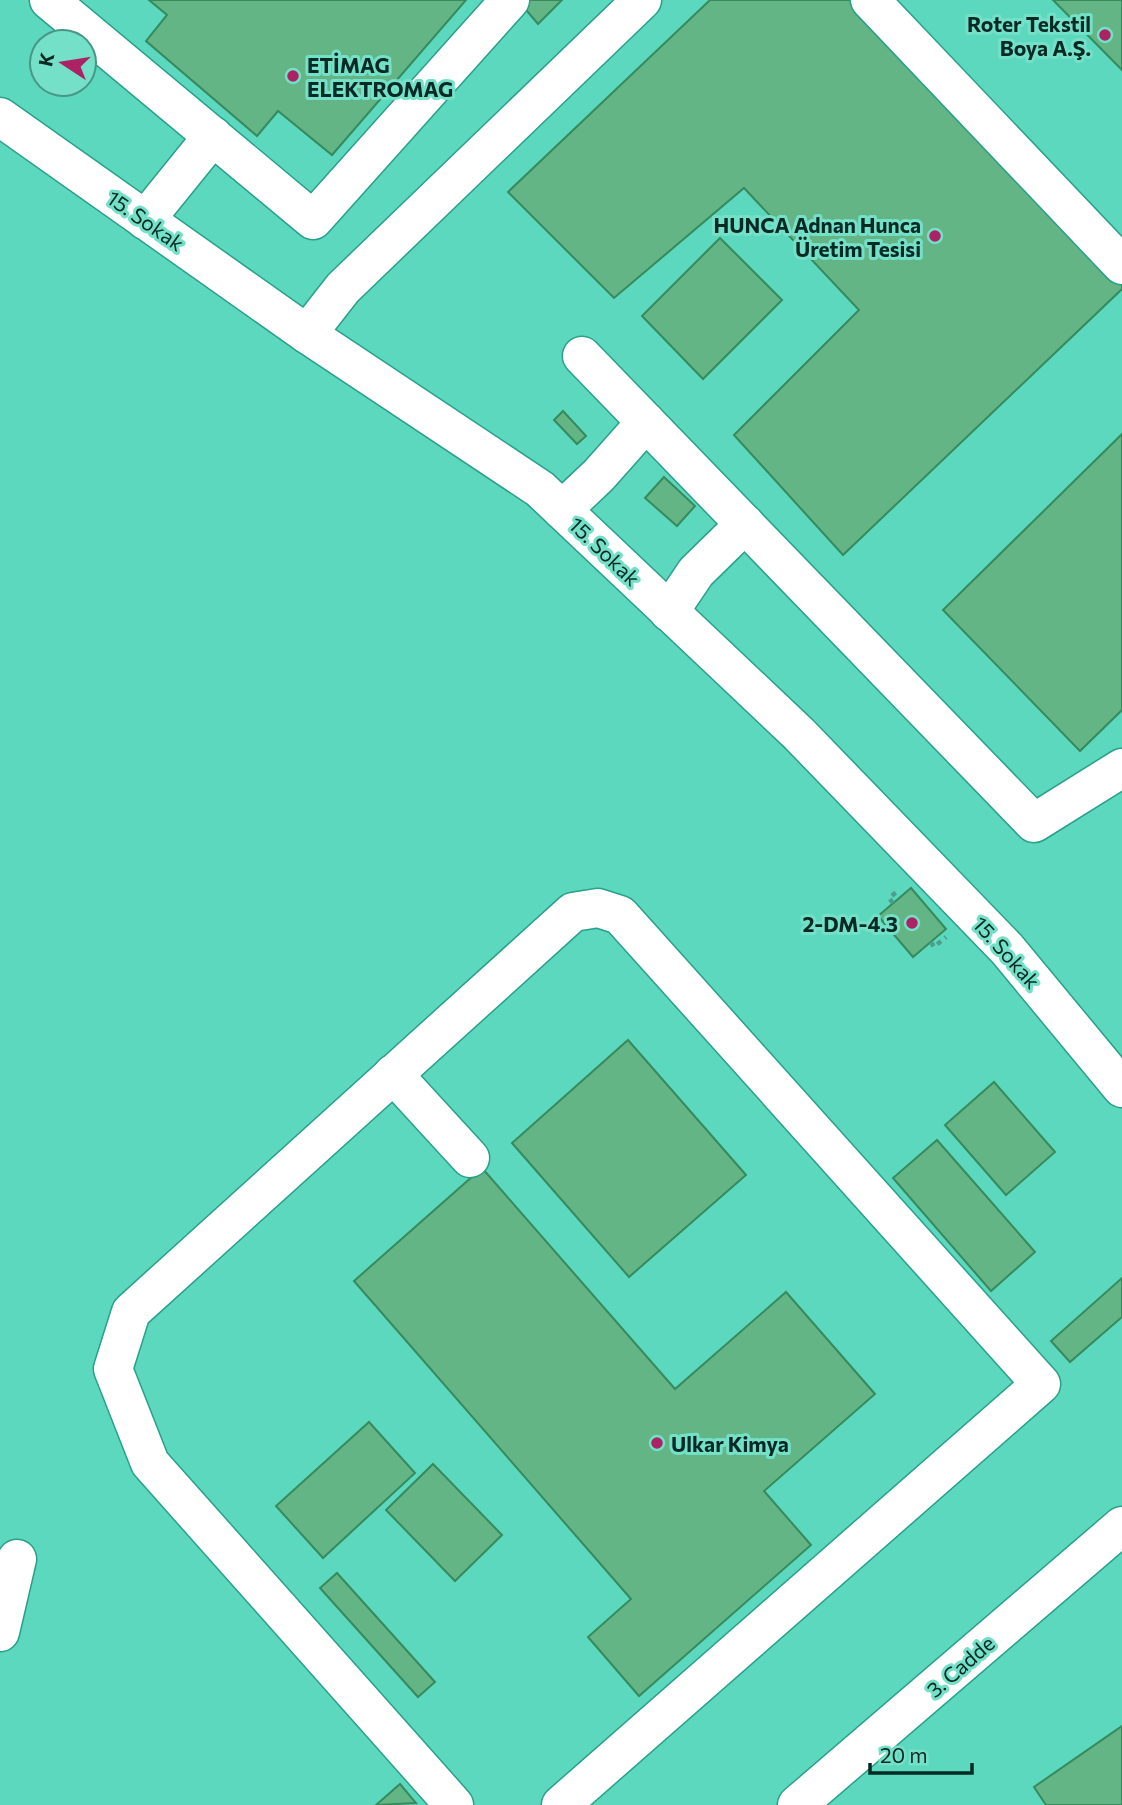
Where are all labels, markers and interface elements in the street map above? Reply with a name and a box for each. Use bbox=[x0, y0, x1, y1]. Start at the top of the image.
place label: Roter Tekstil Boya A.Ş. bbox=[967, 11, 1091, 60]
marker: Roter Tekstil Boya A.Ş. bbox=[1097, 27, 1113, 43]
north arrow bbox=[28, 28, 98, 98]
text: K bbox=[33, 50, 59, 68]
place label: ETİMAG ELEKTROMAG bbox=[307, 52, 453, 101]
marker: ETİMAG ELEKTROMAG bbox=[285, 68, 301, 84]
street label: 15. Sokak bbox=[103, 184, 189, 256]
place label: HUNCA Adnan Hunca Üretim Tesisi bbox=[713, 212, 921, 261]
marker: HUNCA Adnan Hunca Üretim Tesisi bbox=[927, 228, 943, 244]
street label: 15. Sokak bbox=[565, 511, 645, 591]
place label: 2-DM-4.3 bbox=[802, 911, 898, 936]
street label: 15. Sokak bbox=[968, 911, 1046, 993]
marker: 2-DM-4.3 bbox=[904, 915, 920, 931]
place label: Ulkar Kimya bbox=[671, 1431, 789, 1456]
marker: Ulkar Kimya bbox=[649, 1435, 665, 1451]
street label: 3. Cadde bbox=[921, 1630, 999, 1702]
scale bar bbox=[870, 1731, 972, 1775]
text: 20 m bbox=[880, 1742, 928, 1767]

